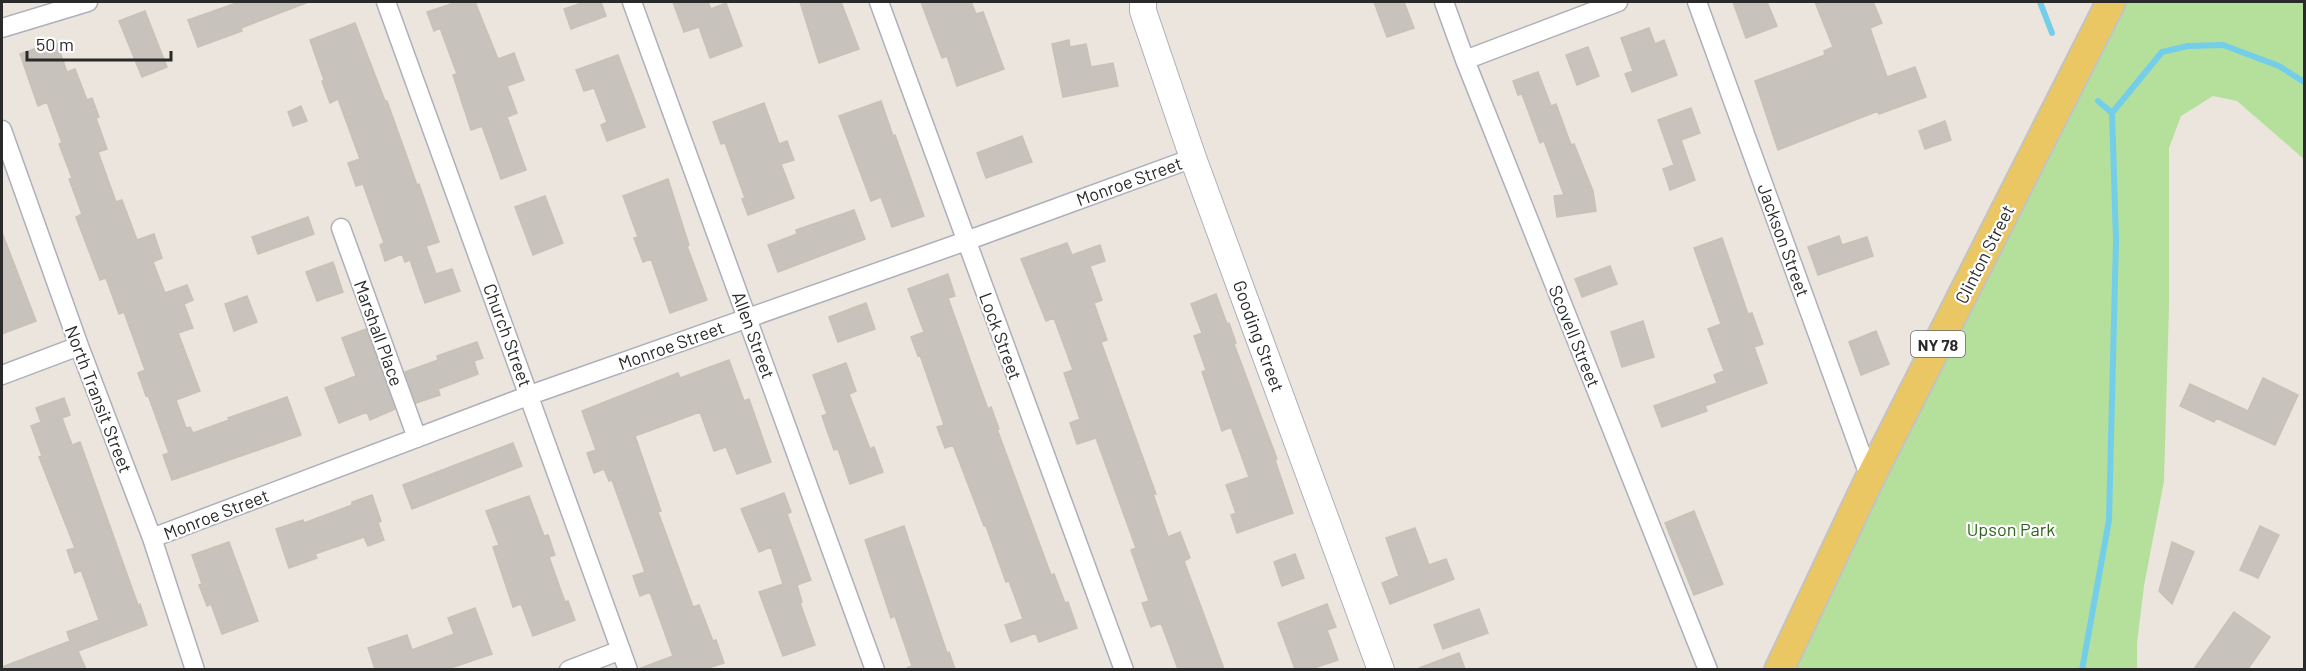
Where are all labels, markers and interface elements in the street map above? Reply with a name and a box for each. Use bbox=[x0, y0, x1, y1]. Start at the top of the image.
scale bar bbox=[27, 24, 171, 62]
text: 50 m bbox=[36, 33, 74, 55]
street label: Monroe Street bbox=[1073, 152, 1185, 210]
street label: Jackson Street bbox=[1753, 180, 1815, 300]
street label: Clinton Street bbox=[1950, 201, 2018, 307]
street label: Marshall Place bbox=[350, 277, 408, 389]
street label: Gooding Street bbox=[1229, 277, 1289, 395]
street label: Church Street bbox=[479, 280, 537, 390]
street label: Scovell Street bbox=[1545, 282, 1605, 390]
street label: Allen Street bbox=[728, 288, 780, 382]
street label: Lock Street bbox=[975, 289, 1027, 383]
street label: Monroe Street bbox=[615, 316, 727, 374]
street label: North Transit Street bbox=[61, 322, 137, 476]
road number: NY 78 bbox=[1911, 331, 1965, 357]
street label: Monroe Street bbox=[160, 484, 272, 544]
park label: Upson Park bbox=[1967, 518, 2055, 540]

